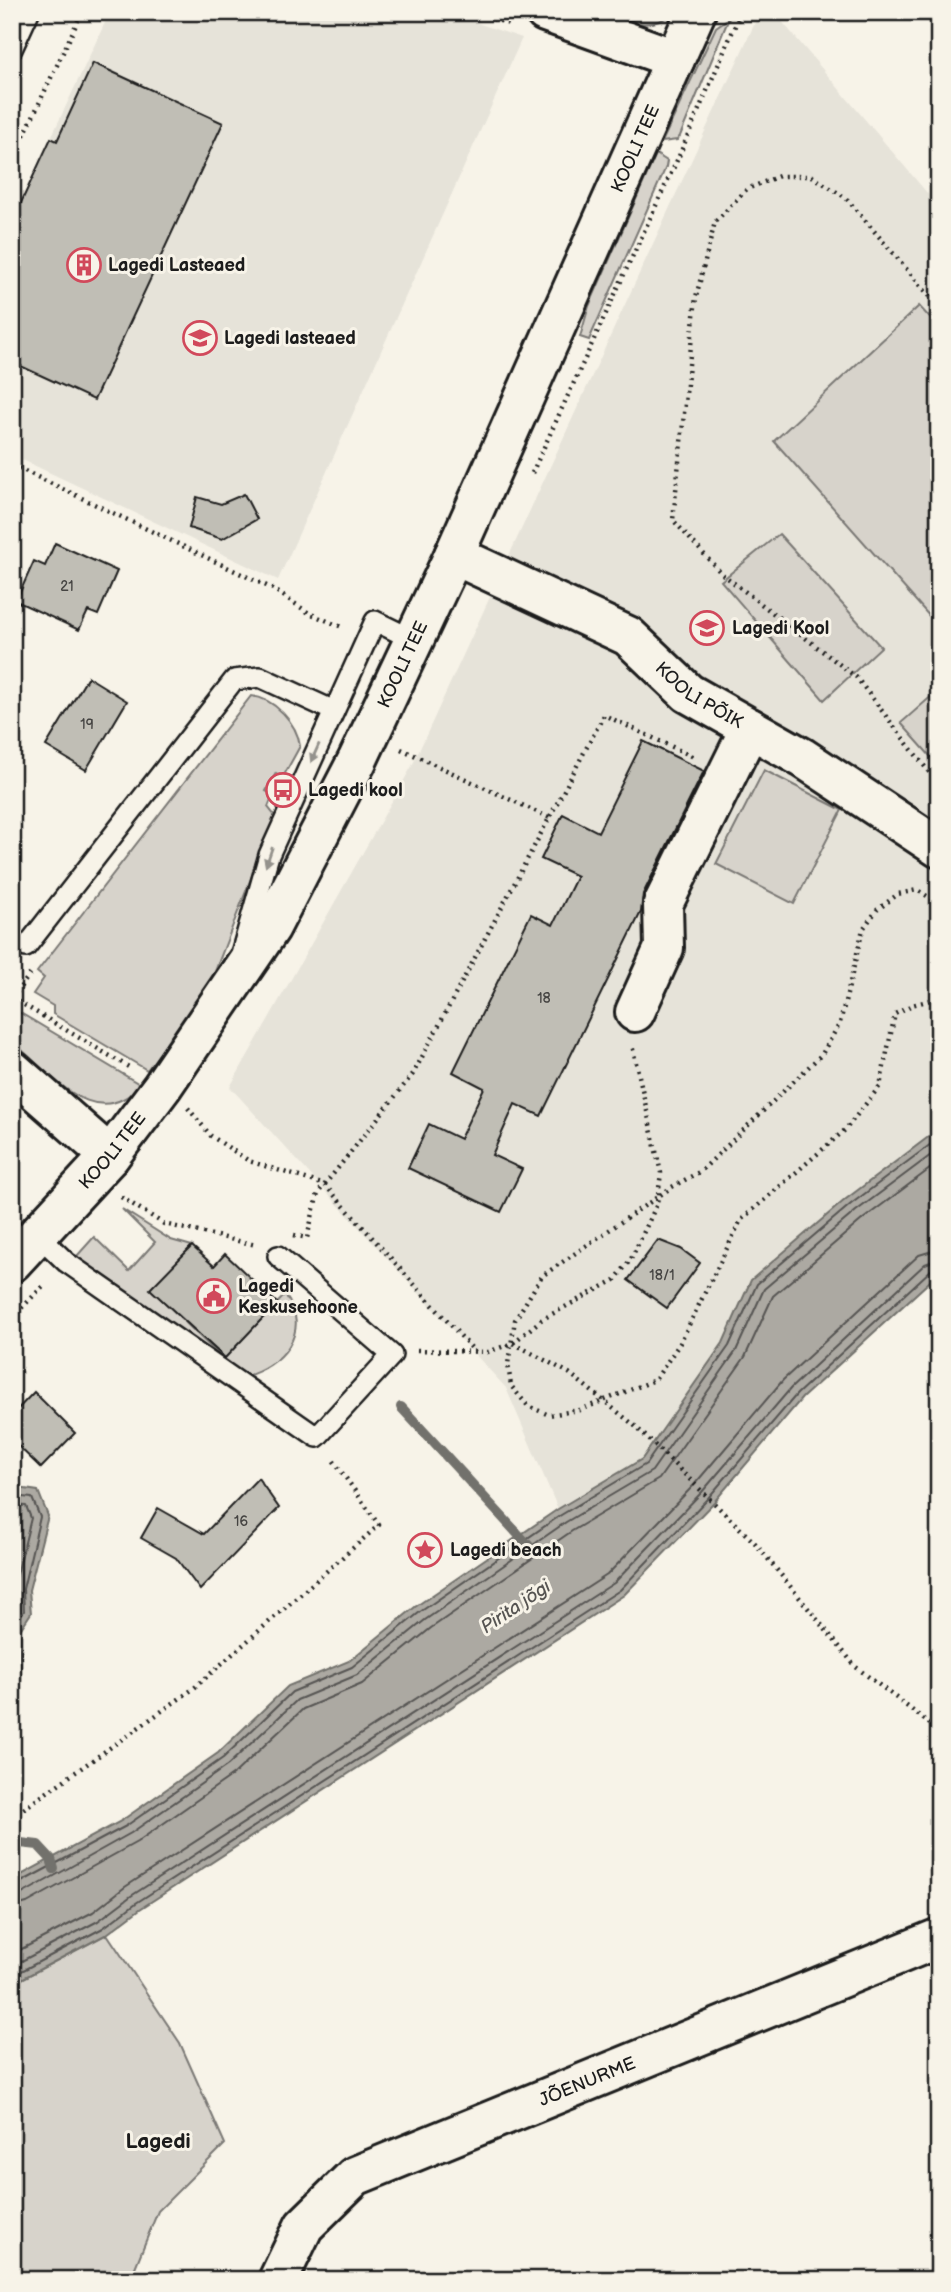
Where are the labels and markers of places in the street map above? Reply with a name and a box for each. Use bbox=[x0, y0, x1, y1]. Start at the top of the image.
building icon: Lagedi Lasteaed bbox=[65, 246, 103, 284]
place label: Lagedi Lasteaed bbox=[108, 255, 245, 276]
school or university icon: Lagedi lasteaed bbox=[181, 319, 219, 357]
place label: Lagedi lasteaed bbox=[224, 328, 356, 349]
school or university icon: Lagedi Kool bbox=[688, 609, 726, 647]
place label: Lagedi Kool bbox=[732, 618, 829, 639]
bus stop icon: Lagedi kool bbox=[264, 771, 302, 809]
place label: Lagedi kool bbox=[308, 780, 403, 801]
place label: Lagedi Keskusehoone bbox=[238, 1276, 358, 1318]
public building icon: Lagedi Keskusehoone bbox=[195, 1277, 233, 1315]
place icon: Lagedi beach bbox=[406, 1531, 444, 1569]
place label: Lagedi beach bbox=[450, 1540, 562, 1561]

